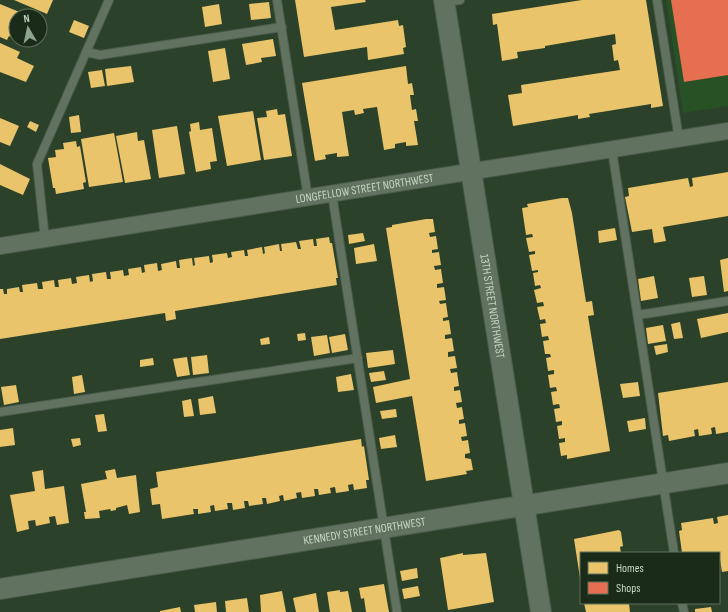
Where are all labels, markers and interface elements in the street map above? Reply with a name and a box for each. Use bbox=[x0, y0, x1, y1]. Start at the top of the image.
north arrow bbox=[8, 8, 48, 48]
text: N bbox=[23, 12, 31, 25]
street label: LONGFELLOW STREET NORTHWEST bbox=[294, 170, 435, 207]
street label: 13TH STREET NORTHWEST bbox=[477, 253, 508, 360]
street label: KENNEDY STREET NORTHWEST bbox=[302, 514, 427, 548]
legend bbox=[580, 552, 720, 604]
text: Homes bbox=[616, 561, 644, 576]
text: Shops bbox=[616, 581, 641, 596]

